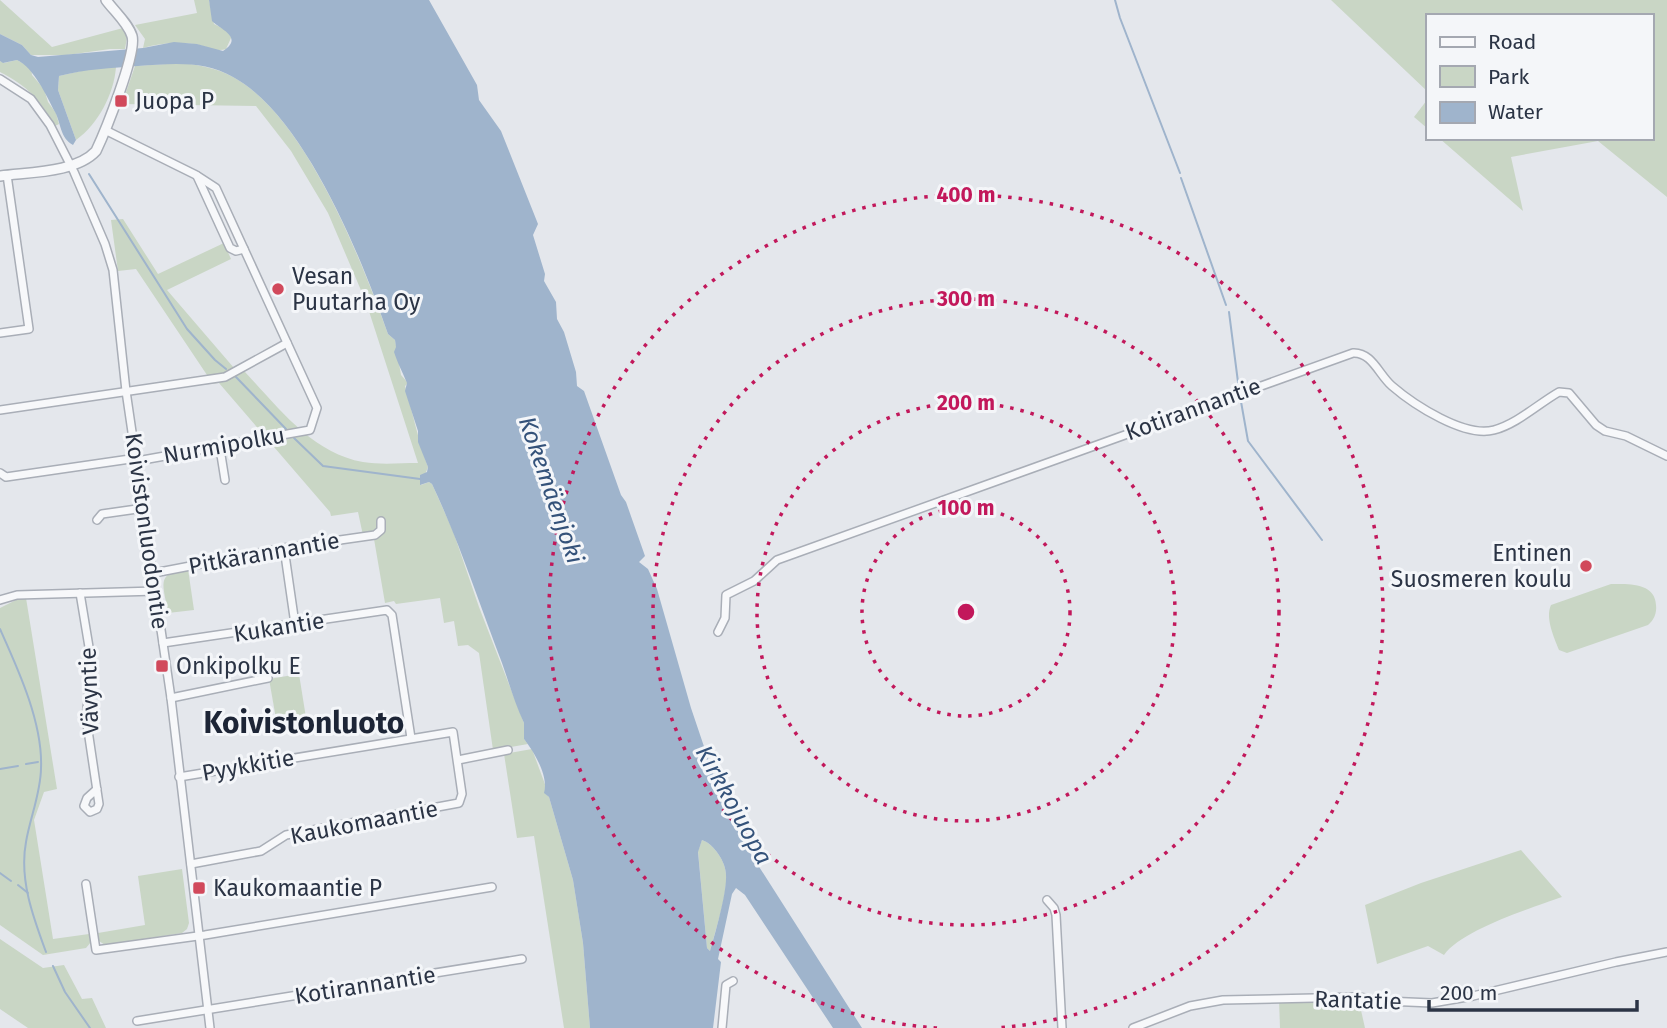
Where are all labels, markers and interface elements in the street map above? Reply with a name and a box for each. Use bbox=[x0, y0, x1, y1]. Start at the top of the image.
legend bbox=[1426, 14, 1653, 140]
text: Road bbox=[1488, 29, 1536, 55]
text: Park bbox=[1488, 64, 1530, 90]
place label: Juopa P bbox=[135, 87, 214, 115]
marker: Juopa P bbox=[113, 93, 129, 109]
text: Water bbox=[1488, 99, 1543, 125]
text: 400 m bbox=[936, 182, 996, 208]
place label: Vesan Puutarha Oy bbox=[292, 262, 421, 316]
marker: Vesan Puutarha Oy bbox=[270, 281, 286, 297]
text: 300 m bbox=[936, 286, 995, 312]
street label: Kotirannantie bbox=[1121, 372, 1265, 446]
text: 200 m bbox=[937, 390, 995, 416]
water label: Kokemäenjoki bbox=[513, 413, 589, 568]
street label: Nurmipolku bbox=[161, 421, 287, 469]
street label: Koivistonluodontie bbox=[119, 431, 175, 631]
text: 100 m bbox=[937, 495, 995, 521]
street label: Pitkärannantie bbox=[186, 526, 342, 580]
place label: Entinen Suosmeren koulu bbox=[1391, 539, 1572, 593]
marker: Entinen Suosmeren koulu bbox=[1578, 558, 1594, 574]
centre of rings bbox=[954, 600, 978, 624]
street label: Kukantie bbox=[232, 606, 326, 648]
street label: Vävyntie bbox=[73, 647, 105, 735]
place label: Onkipolku E bbox=[176, 652, 301, 680]
marker: Onkipolku E bbox=[154, 658, 170, 674]
district label: Koivistonluoto bbox=[204, 705, 404, 741]
water label: Kirkkojuopa bbox=[690, 741, 778, 869]
street label: Pyykkitie bbox=[200, 743, 296, 787]
street label: Kaukomaantie bbox=[288, 794, 440, 850]
place label: Kaukomaantie P bbox=[213, 874, 382, 902]
marker: Kaukomaantie P bbox=[191, 880, 207, 896]
street label: Kotirannantie bbox=[293, 960, 437, 1010]
scale bar bbox=[1429, 968, 1637, 1012]
text: 200 m bbox=[1440, 980, 1497, 1006]
street label: Rantatie bbox=[1314, 984, 1402, 1016]

